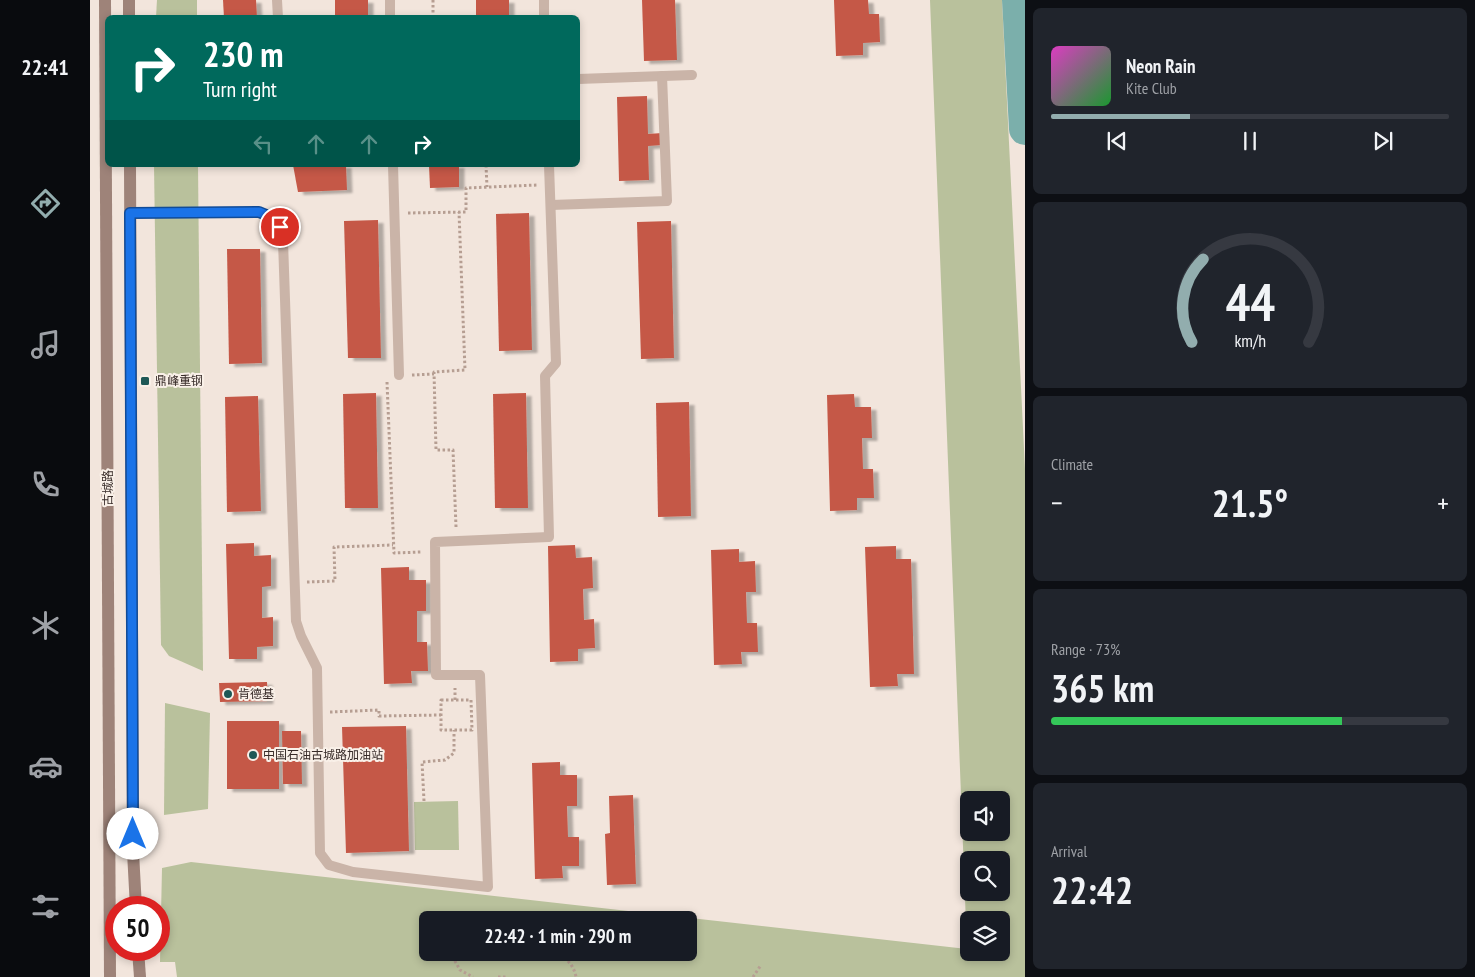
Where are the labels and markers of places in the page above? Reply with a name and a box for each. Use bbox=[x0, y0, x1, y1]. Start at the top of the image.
pin bbox=[259, 206, 301, 248]
place label: 鼎峰重钢 bbox=[155, 373, 203, 388]
marker: 鼎峰重钢 bbox=[139, 375, 151, 387]
place label: 肯德基 bbox=[238, 686, 274, 701]
marker: 肯德基 bbox=[222, 688, 234, 700]
place label: 中国石油古城路加油站 bbox=[263, 747, 383, 762]
marker: 中国石油古城路加油站 bbox=[247, 749, 259, 761]

